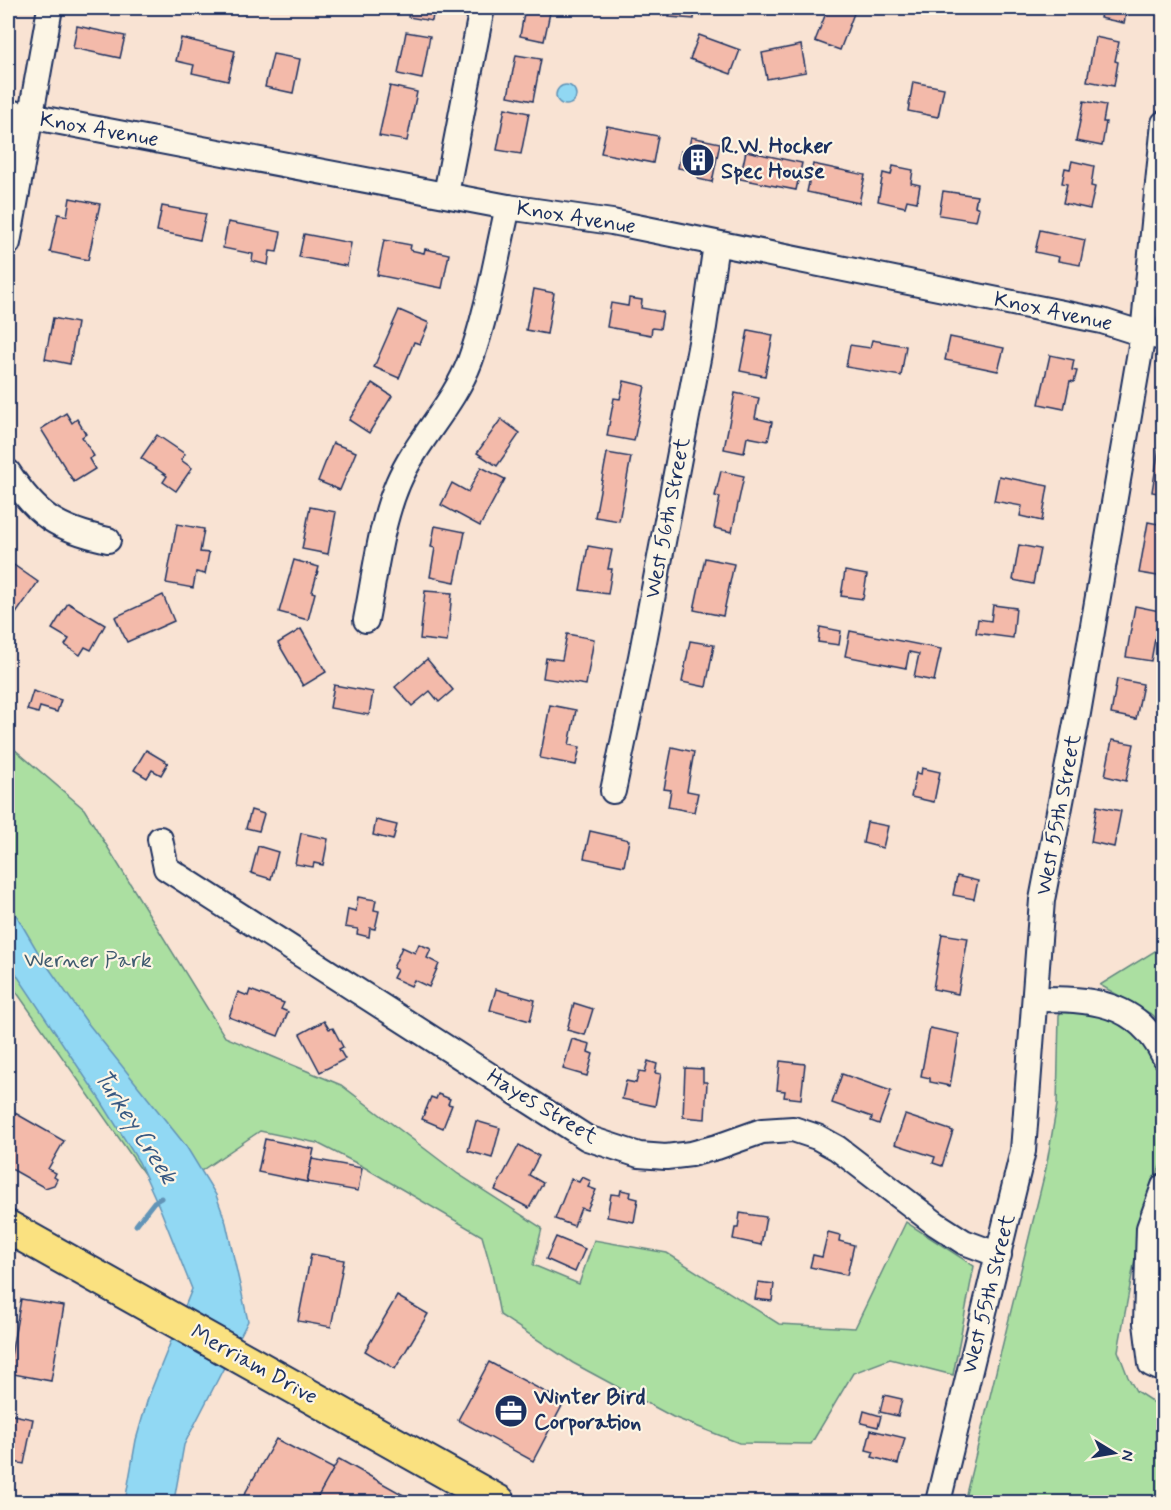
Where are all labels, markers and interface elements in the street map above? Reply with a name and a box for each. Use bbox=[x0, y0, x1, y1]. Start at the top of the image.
street label: Knox Avenue bbox=[37, 106, 161, 154]
place label: R.W. Hocker Spec House bbox=[721, 133, 834, 186]
building icon: R.W. Hocker Spec House bbox=[680, 142, 716, 178]
street label: Knox Avenue bbox=[514, 195, 638, 241]
street label: Knox Avenue bbox=[991, 286, 1115, 338]
street label: West 56th Street bbox=[639, 435, 697, 601]
street label: West 55th Street bbox=[1030, 732, 1088, 898]
park label: Werner Park bbox=[24, 947, 152, 975]
street label: Hayes Street bbox=[481, 1063, 603, 1151]
water label: Turkey Creek bbox=[86, 1064, 185, 1192]
street label: West 55th Street bbox=[956, 1211, 1022, 1377]
street label: Merriam Drive bbox=[186, 1319, 322, 1411]
place label: Winter Bird Corporation bbox=[533, 1384, 646, 1437]
office icon: Winter Bird Corporation bbox=[493, 1393, 529, 1429]
north arrow bbox=[1084, 1423, 1144, 1483]
text: N bbox=[1116, 1448, 1139, 1463]

